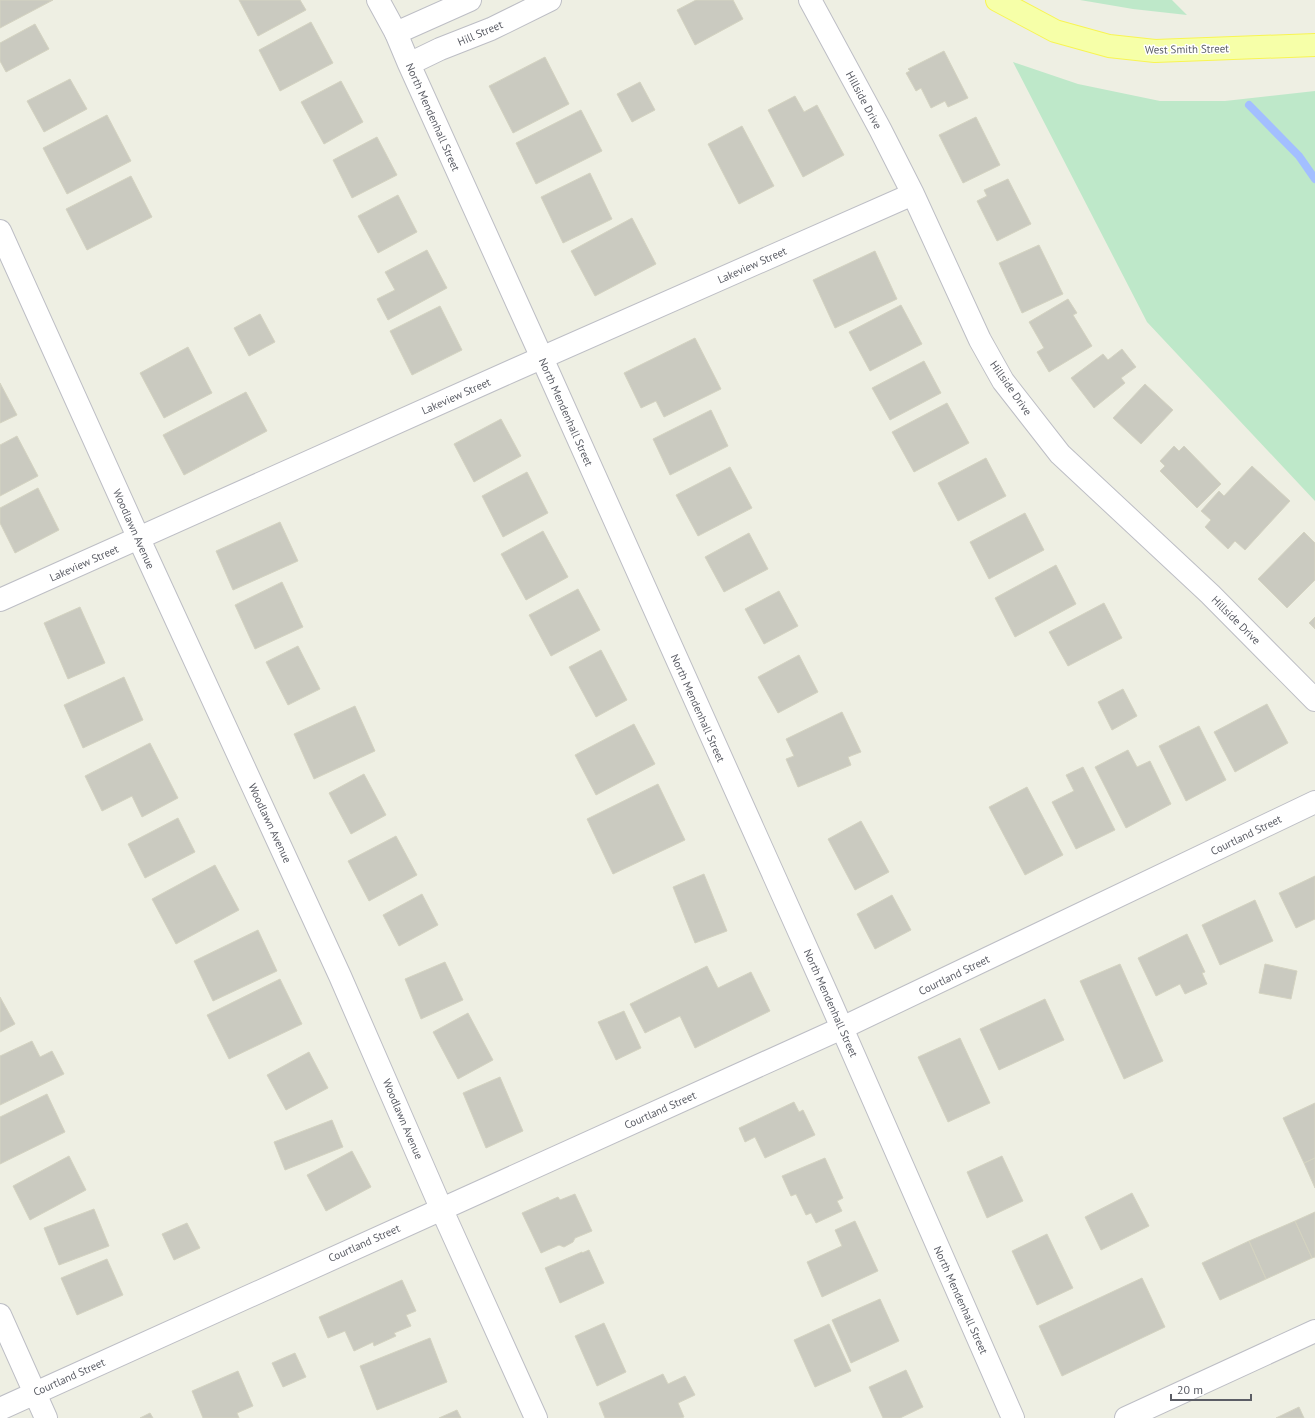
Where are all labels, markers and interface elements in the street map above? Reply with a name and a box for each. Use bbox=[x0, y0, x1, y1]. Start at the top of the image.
street label: Hill Street bbox=[455, 17, 505, 49]
street label: West Smith Street bbox=[1145, 41, 1229, 57]
street label: North Mendenhall Street bbox=[403, 61, 463, 173]
street label: Hillside Drive bbox=[843, 69, 885, 132]
street label: Lakeview Street bbox=[715, 243, 789, 286]
street label: North Mendenhall Street bbox=[536, 356, 596, 468]
street label: Hillside Drive bbox=[987, 358, 1035, 418]
street label: Lakeview Street bbox=[419, 374, 493, 417]
street label: Woodlawn Avenue bbox=[110, 487, 158, 572]
street label: Lakeview Street bbox=[47, 541, 121, 584]
street label: Hillside Drive bbox=[1209, 593, 1264, 648]
street label: North Mendenhall Street bbox=[668, 652, 728, 764]
street label: Woodlawn Avenue bbox=[245, 781, 295, 865]
street label: Courtland Street bbox=[1208, 812, 1284, 858]
street label: North Mendenhall Street bbox=[801, 947, 861, 1059]
street label: Courtland Street bbox=[916, 952, 992, 998]
street label: Woodlawn Avenue bbox=[380, 1077, 426, 1162]
street label: Courtland Street bbox=[622, 1088, 698, 1132]
street label: Courtland Street bbox=[326, 1221, 402, 1265]
street label: North Mendenhall Street bbox=[931, 1244, 991, 1356]
street label: Courtland Street bbox=[31, 1355, 107, 1399]
scale bar bbox=[1171, 1376, 1251, 1402]
text: 20 m bbox=[1177, 1382, 1203, 1397]

